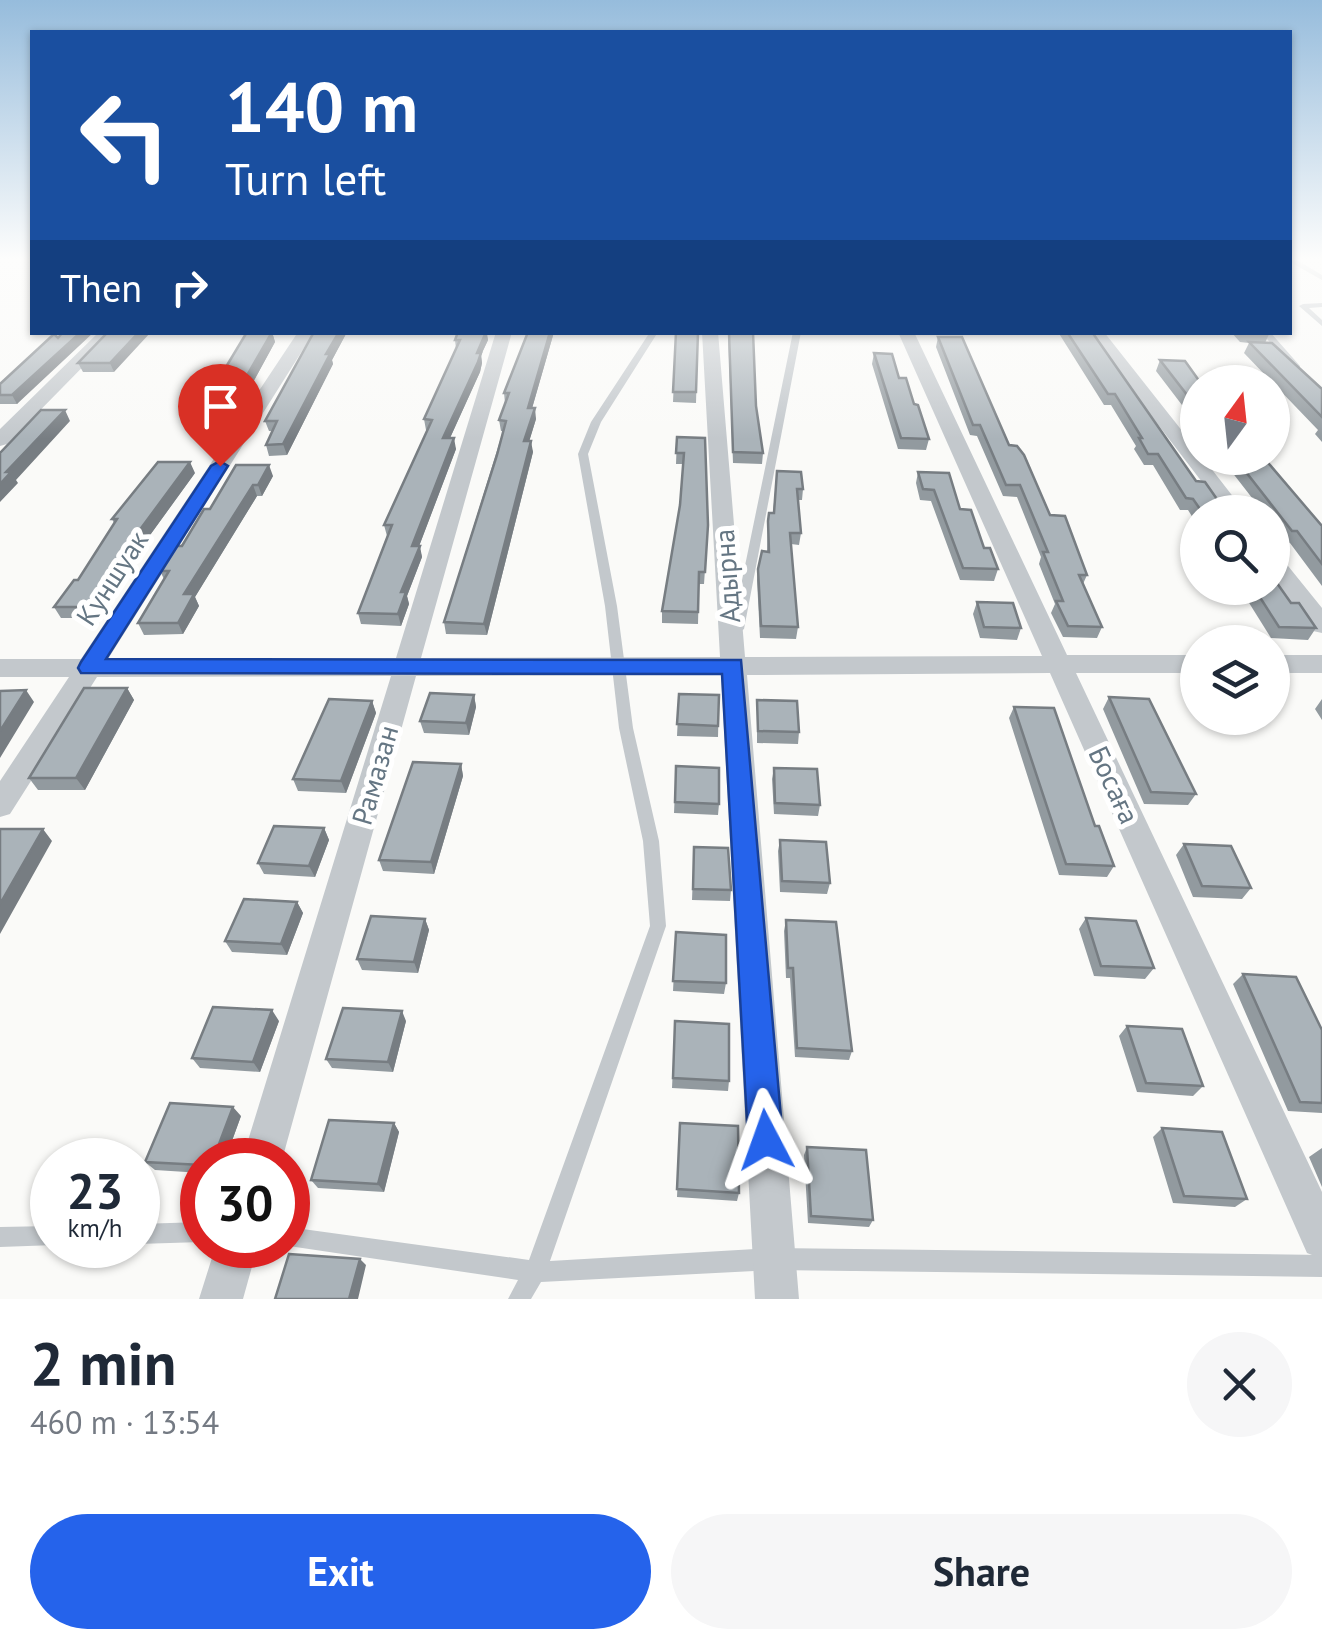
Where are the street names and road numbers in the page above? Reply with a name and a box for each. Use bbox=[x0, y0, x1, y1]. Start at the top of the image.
street label: Куншуак bbox=[67, 523, 156, 632]
street label: Адырна bbox=[705, 528, 748, 624]
street label: Рамазан bbox=[343, 721, 406, 829]
street label: Босаға bbox=[1080, 740, 1148, 830]

